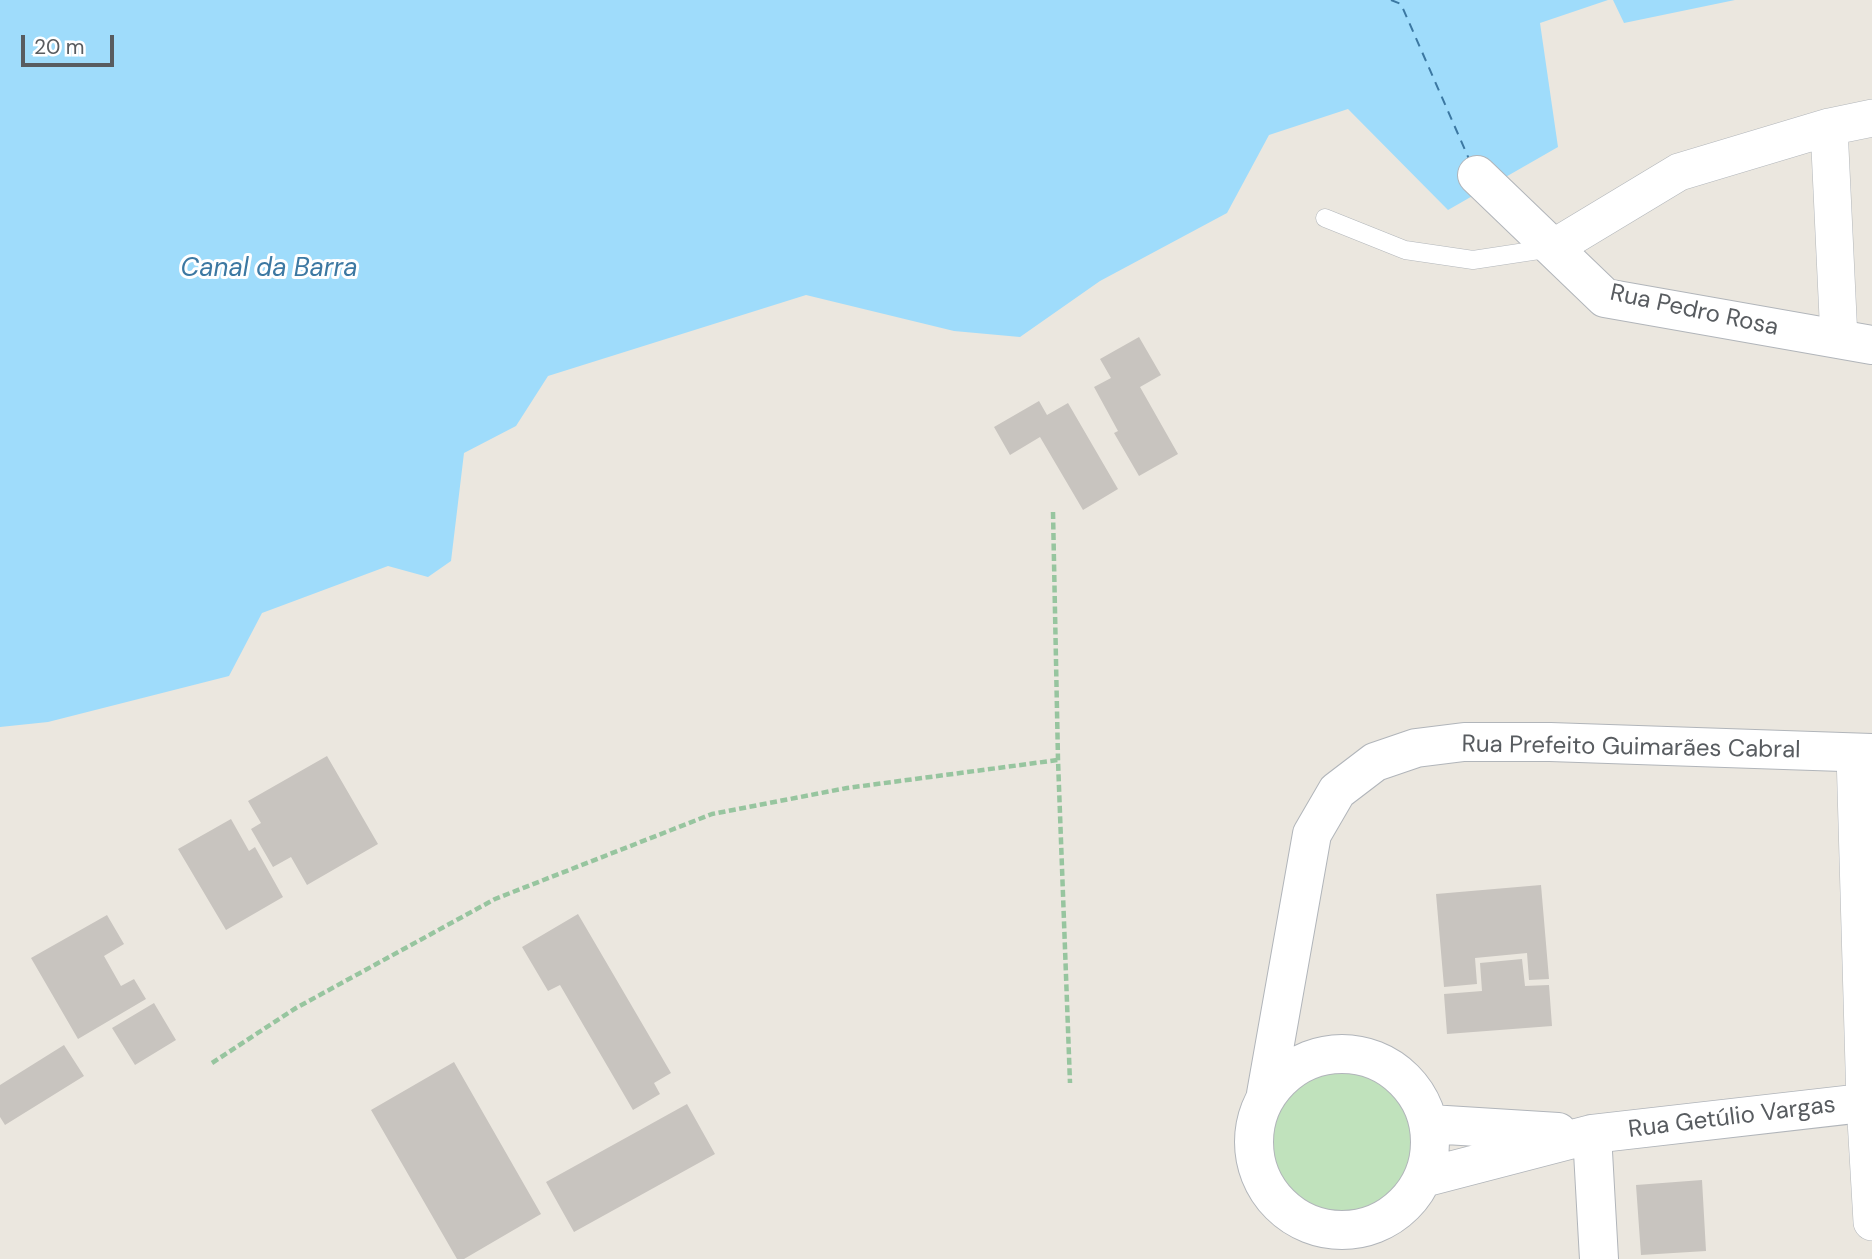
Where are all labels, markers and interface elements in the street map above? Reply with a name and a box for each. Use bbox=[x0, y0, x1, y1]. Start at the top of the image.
scale bar bbox=[24, 21, 117, 65]
text: 20 m bbox=[34, 33, 85, 61]
water label: Canal da Barra bbox=[180, 253, 358, 285]
street label: Rua Pedro Rosa bbox=[1607, 279, 1781, 343]
street label: Rua Prefeito Guimarães Cabral bbox=[1461, 731, 1801, 765]
street label: Rua Getúlio Vargas bbox=[1627, 1091, 1837, 1145]

